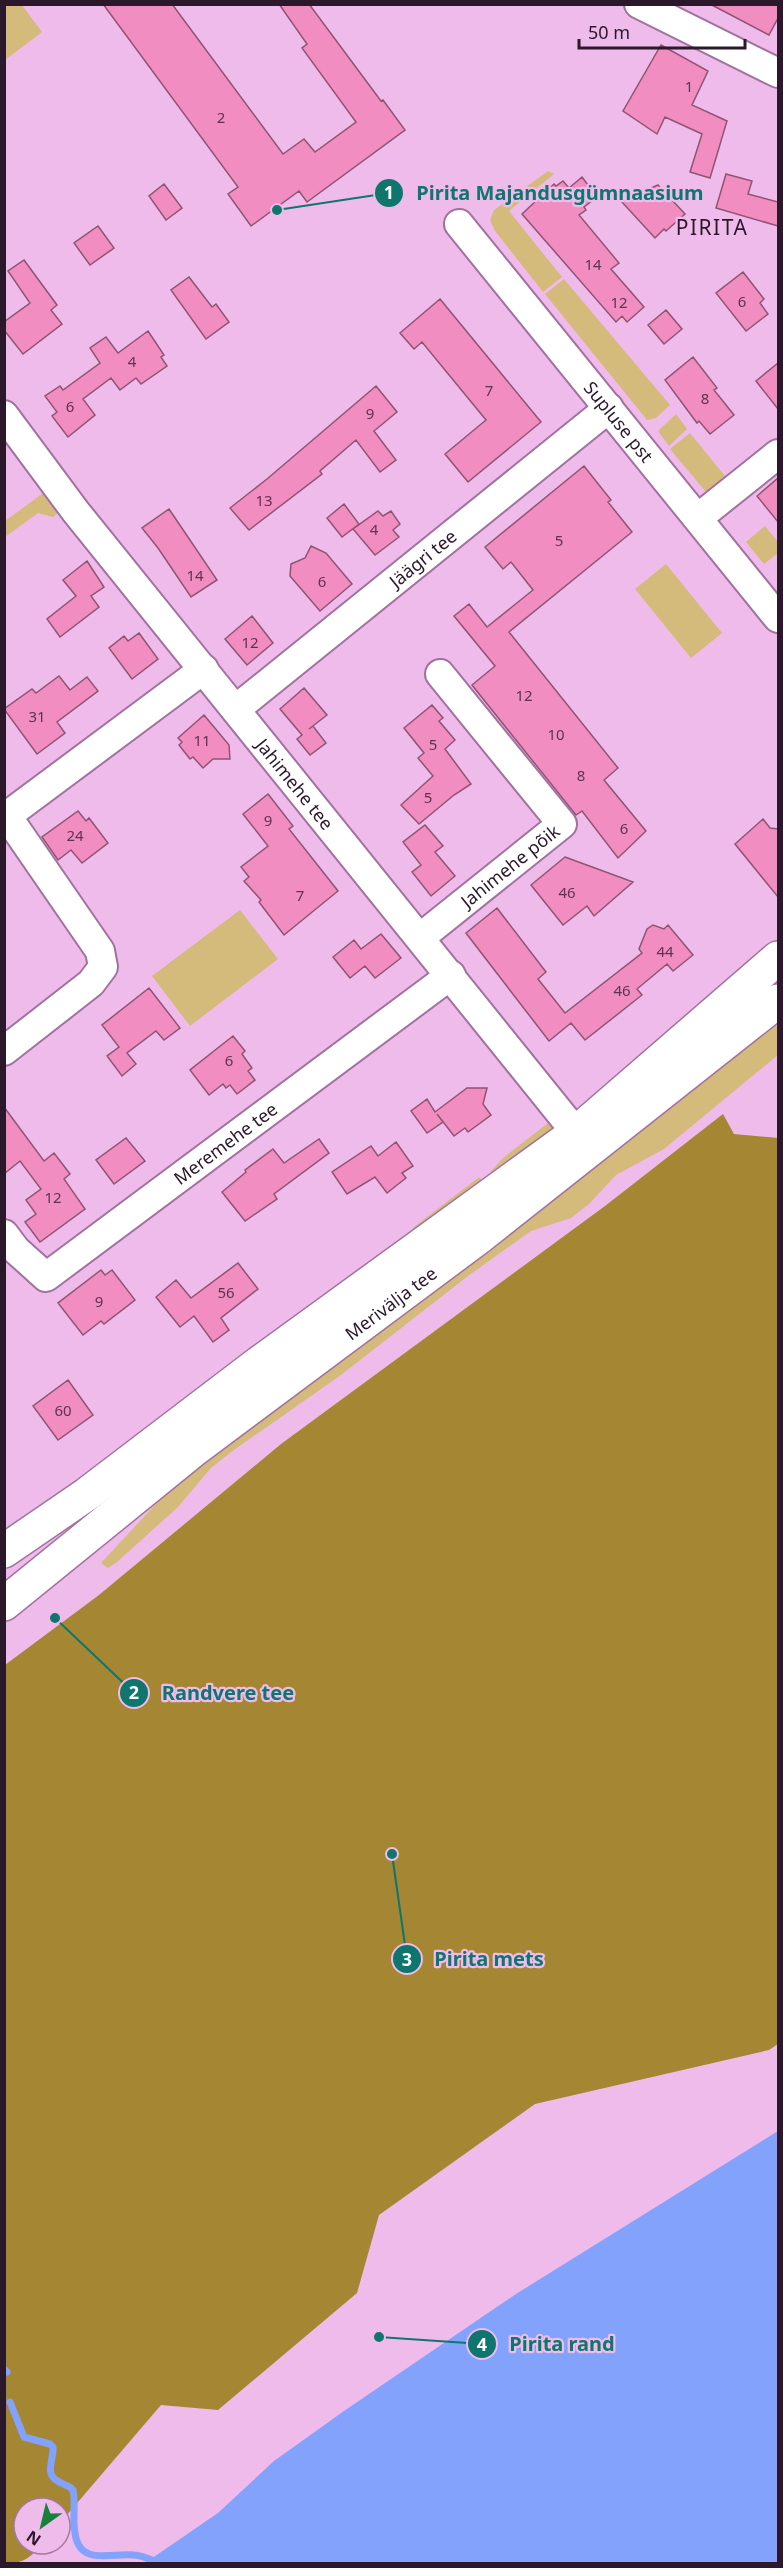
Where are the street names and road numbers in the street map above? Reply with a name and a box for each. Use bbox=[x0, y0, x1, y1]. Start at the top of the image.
street label: Supluse pst bbox=[579, 376, 659, 467]
street label: Jäägri tee bbox=[383, 524, 461, 594]
street label: Jahimehe tee bbox=[250, 732, 339, 835]
street label: Jahimehe põik bbox=[454, 819, 565, 914]
street label: Meremehe tee bbox=[169, 1097, 282, 1190]
street label: Merivälja tee bbox=[340, 1261, 441, 1345]

